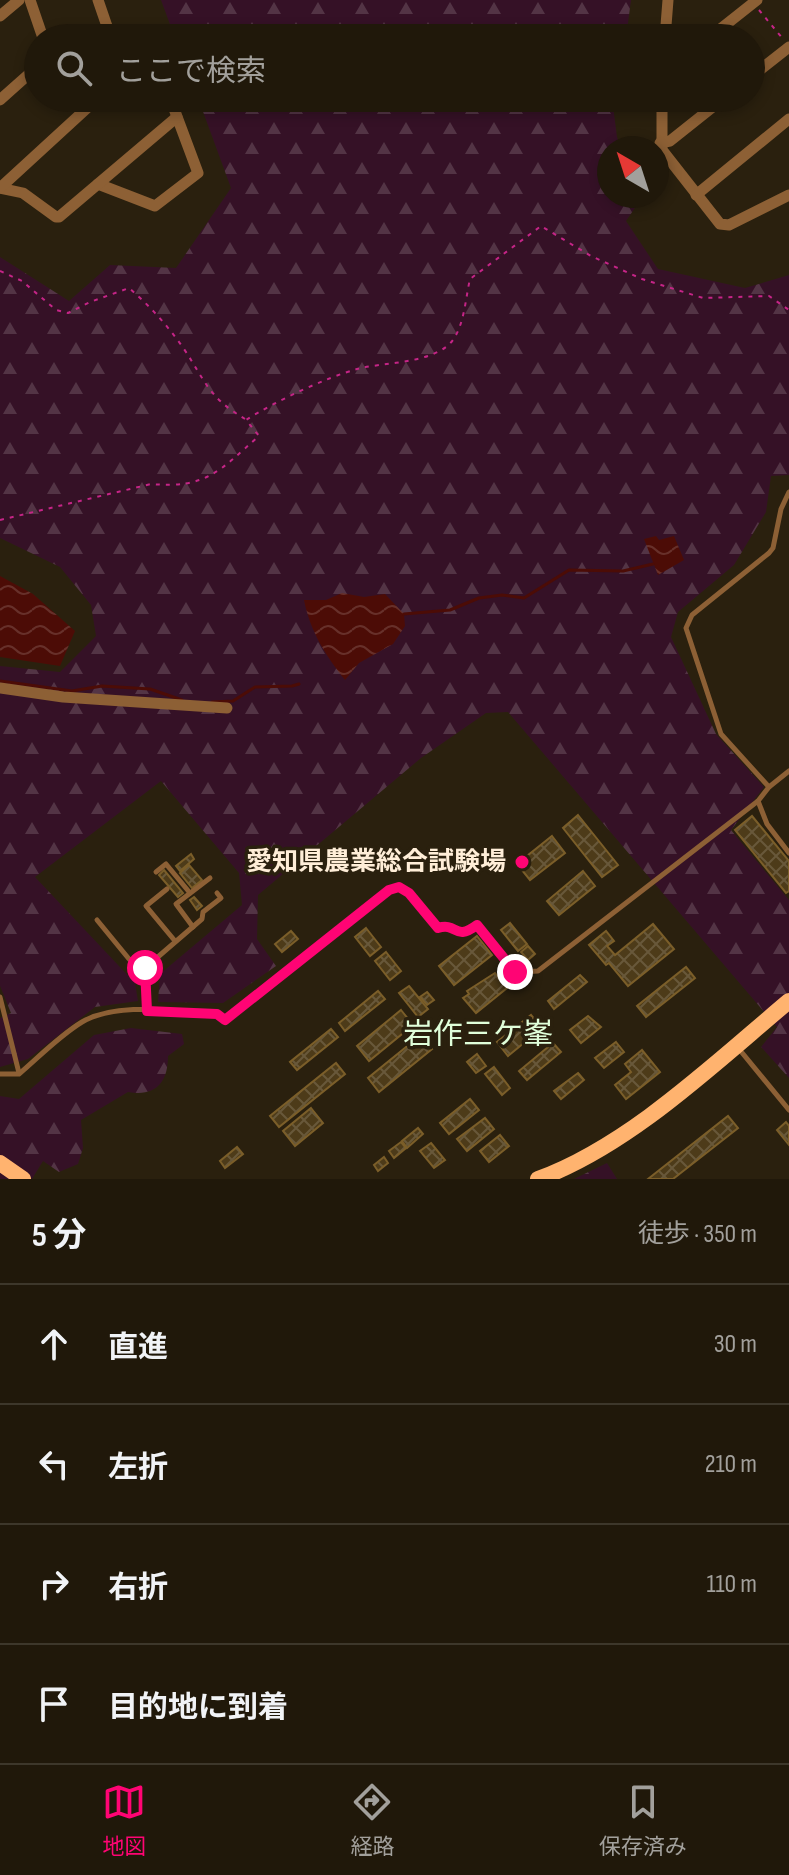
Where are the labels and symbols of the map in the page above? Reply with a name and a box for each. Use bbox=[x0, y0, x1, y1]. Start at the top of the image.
north arrow bbox=[597, 136, 669, 208]
place label: 愛知県農業総合試験場 bbox=[246, 847, 506, 878]
marker: 愛知県農業総合試験場 bbox=[513, 853, 531, 871]
route start bbox=[127, 950, 163, 986]
route end bbox=[497, 954, 533, 990]
district label: 岩作三ケ峯 bbox=[403, 1017, 553, 1053]

